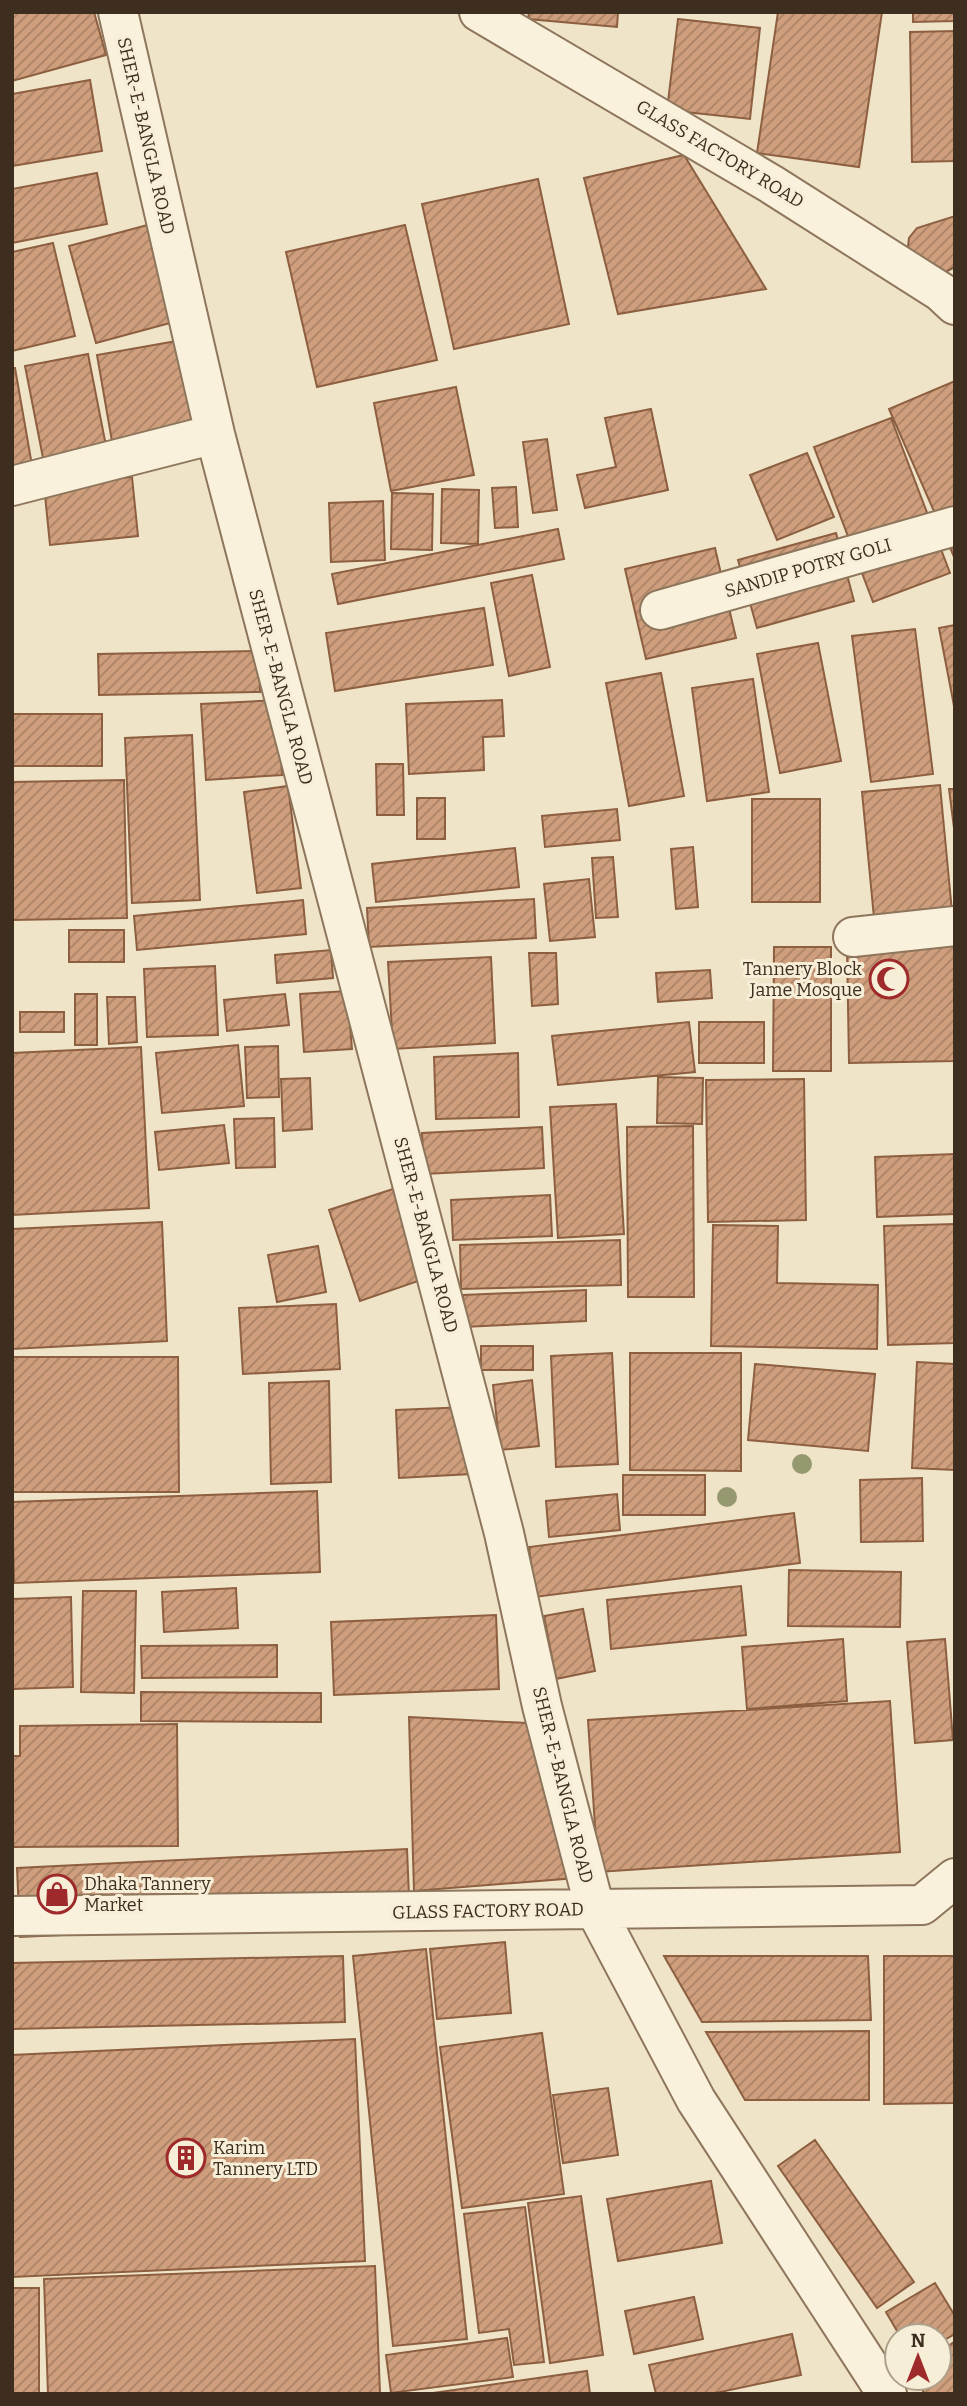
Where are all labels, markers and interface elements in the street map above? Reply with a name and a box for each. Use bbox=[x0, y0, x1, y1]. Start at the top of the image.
street label: SHER-E-BANGLA ROAD bbox=[113, 35, 179, 237]
street label: GLASS FACTORY ROAD bbox=[632, 95, 808, 213]
street label: SANDIP POTRY GOLI bbox=[722, 534, 894, 602]
street label: SHER-E-BANGLA ROAD bbox=[244, 587, 318, 787]
place label: Tannery Block Jame Mosque bbox=[743, 958, 863, 1001]
mosque icon: Tannery Block Jame Mosque bbox=[868, 958, 910, 1000]
street label: SHER-E-BANGLA ROAD bbox=[389, 1135, 463, 1335]
street label: SHER-E-BANGLA ROAD bbox=[528, 1684, 598, 1886]
shop icon: Dhaka Tannery Market bbox=[36, 1873, 78, 1915]
place label: Dhaka Tannery Market bbox=[84, 1873, 211, 1916]
street label: GLASS FACTORY ROAD bbox=[392, 1898, 584, 1924]
building icon: Karim Tannery LTD bbox=[165, 2137, 207, 2179]
place label: Karim Tannery LTD bbox=[213, 2137, 318, 2180]
north arrow bbox=[883, 2322, 953, 2392]
text: N bbox=[911, 2329, 926, 2352]

